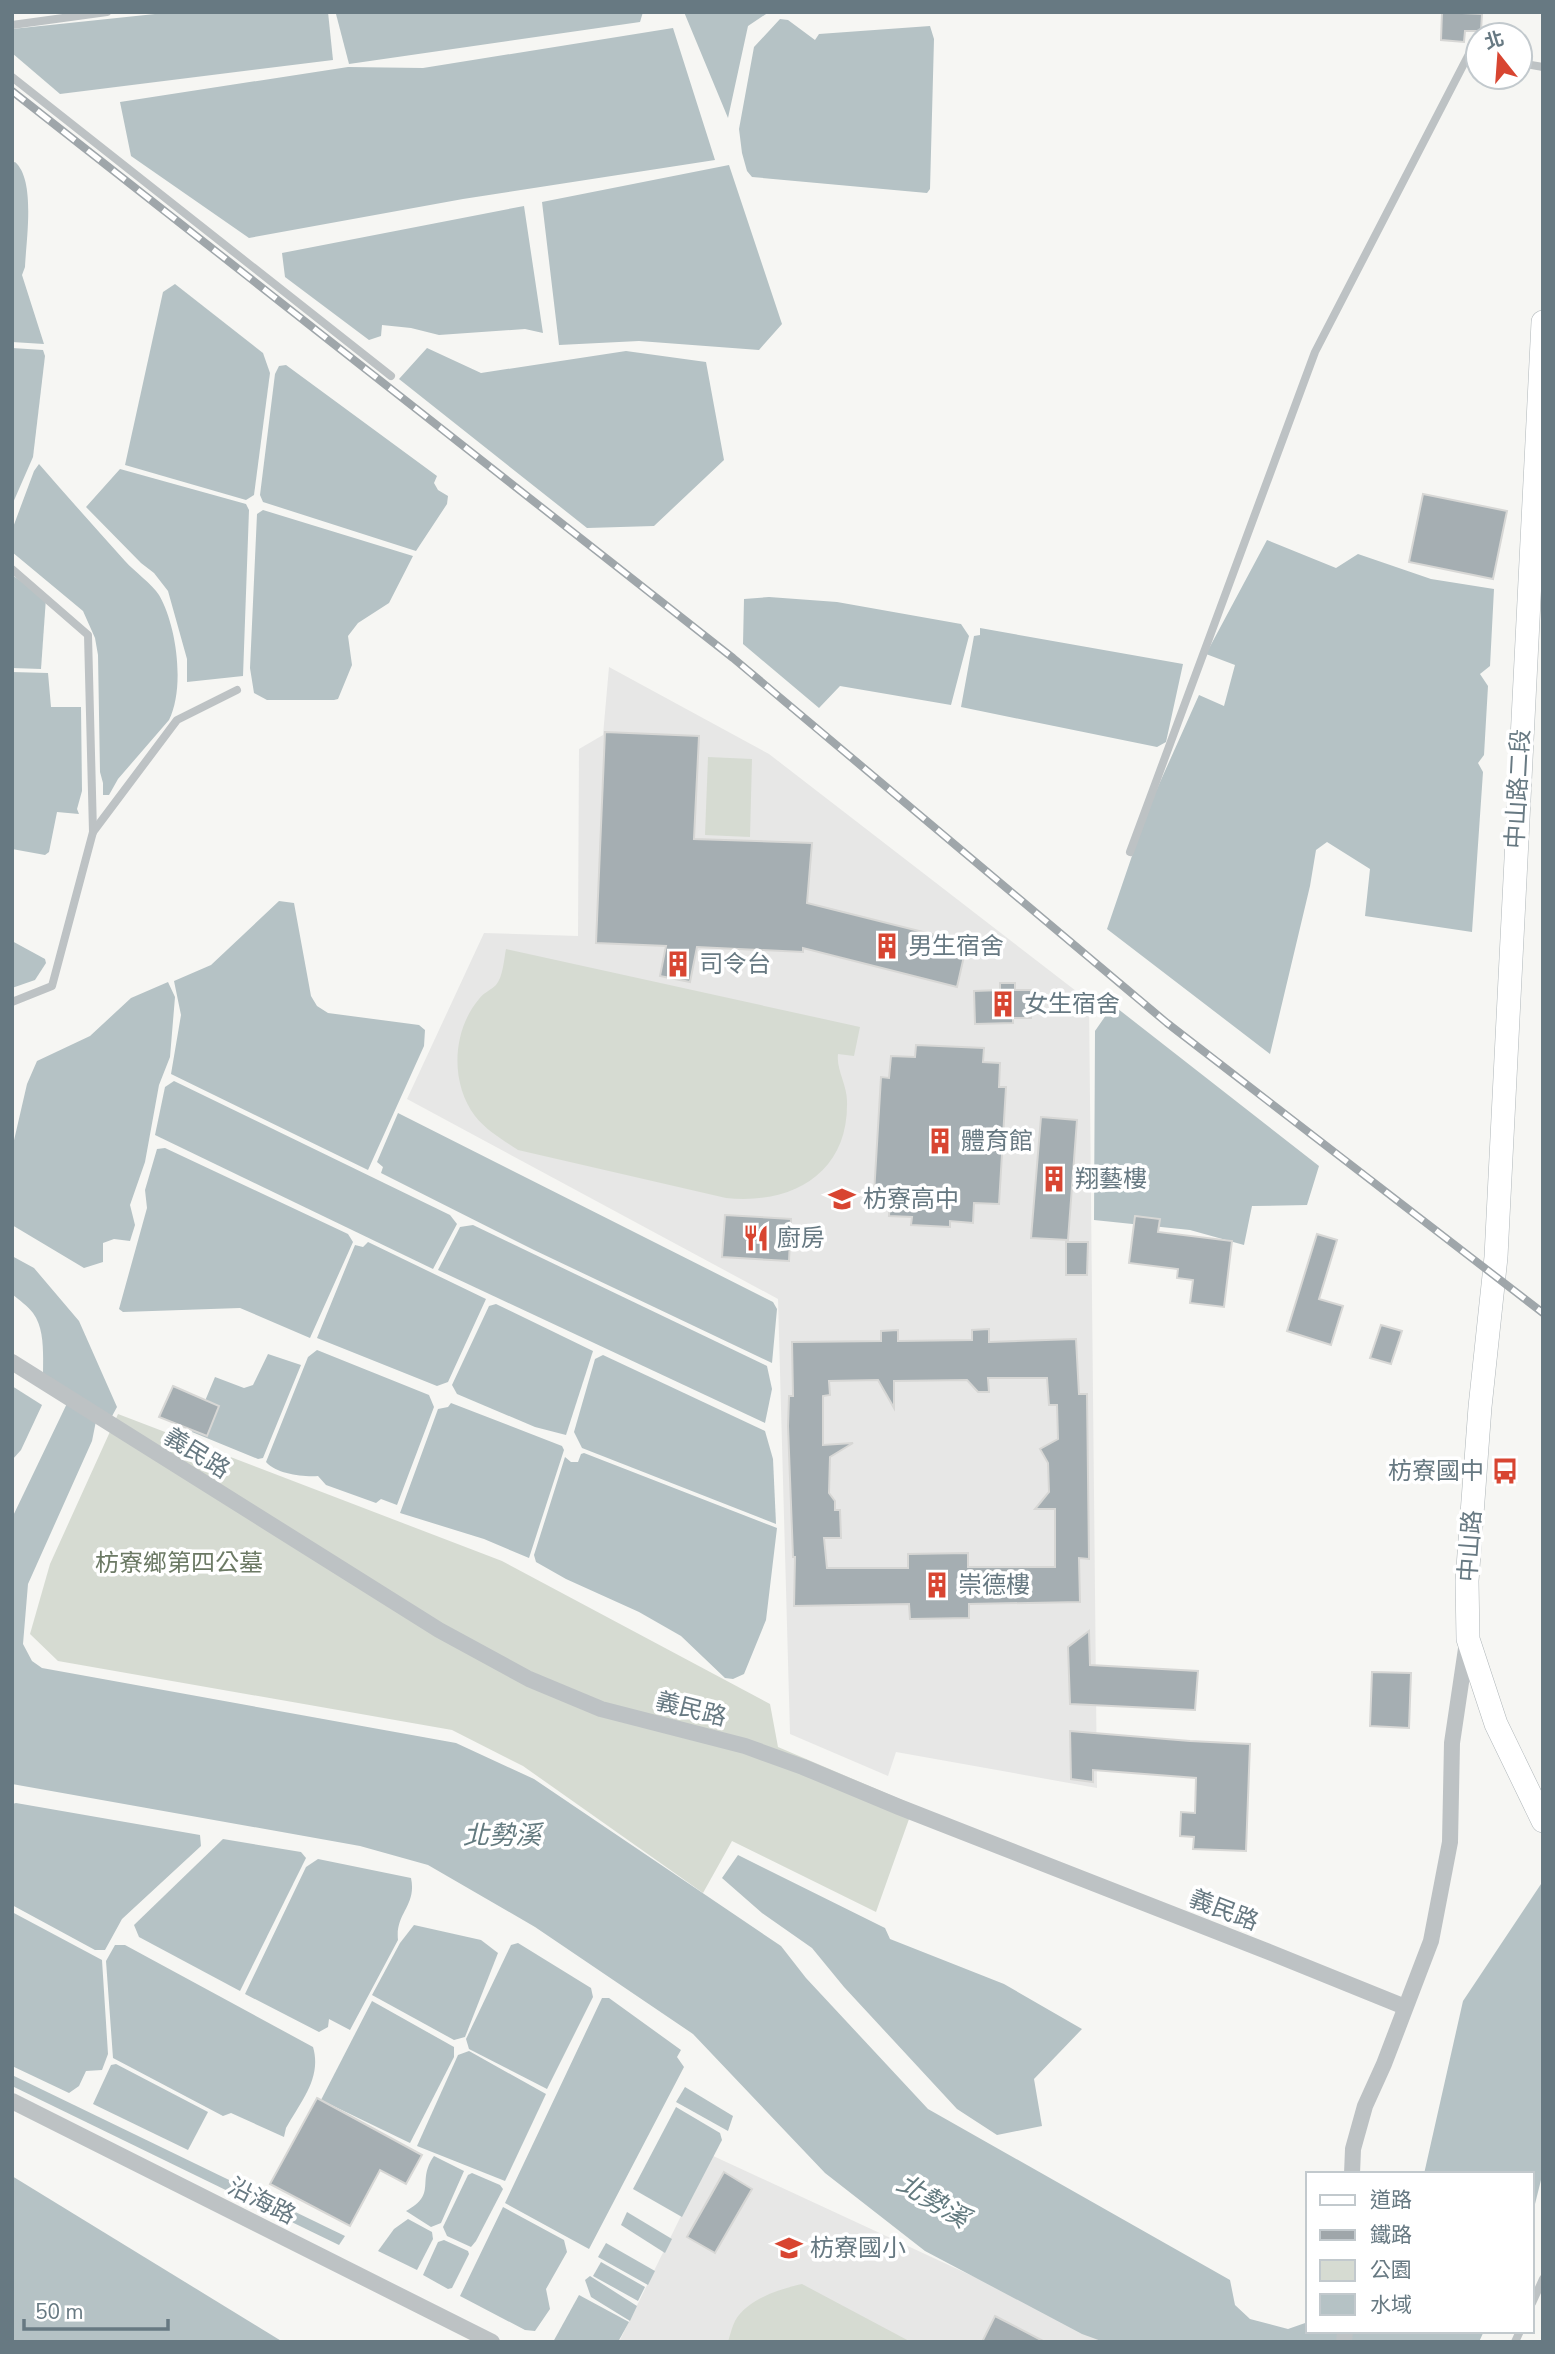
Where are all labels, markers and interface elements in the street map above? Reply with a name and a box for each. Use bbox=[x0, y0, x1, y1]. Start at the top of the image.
north arrow bbox=[1464, 21, 1534, 91]
text: 北 bbox=[1481, 25, 1507, 56]
street label: 中山路二段 bbox=[1499, 728, 1537, 850]
place label: 男生宿舍 bbox=[908, 930, 1004, 962]
building icon: 男生宿舍 bbox=[872, 931, 902, 961]
place label: 司令台 bbox=[699, 948, 771, 980]
building icon: 司令台 bbox=[663, 949, 693, 979]
place label: 女生宿舍 bbox=[1024, 988, 1120, 1020]
building icon: 女生宿舍 bbox=[988, 989, 1018, 1019]
place label: 體育館 bbox=[961, 1125, 1033, 1157]
building icon: 體育館 bbox=[925, 1126, 955, 1156]
place label: 翔藝樓 bbox=[1075, 1163, 1147, 1195]
building icon: 翔藝樓 bbox=[1039, 1164, 1069, 1194]
place label: 枋寮高中 bbox=[863, 1183, 959, 1215]
school or university icon: 枋寮高中 bbox=[827, 1184, 857, 1214]
place label: 廚房 bbox=[777, 1222, 825, 1254]
restaurant icon: 廚房 bbox=[741, 1223, 771, 1253]
street label: 義民路 bbox=[158, 1420, 236, 1486]
place label: 枋寮國中 bbox=[1388, 1455, 1484, 1487]
bus stop icon: 枋寮國中 bbox=[1490, 1456, 1520, 1486]
street label: 中山路 bbox=[1452, 1509, 1488, 1583]
park label: 枋寮鄉第四公墓 bbox=[95, 1547, 263, 1579]
place label: 崇德樓 bbox=[958, 1569, 1030, 1601]
building icon: 崇德樓 bbox=[922, 1570, 952, 1600]
street label: 義民路 bbox=[652, 1685, 730, 1733]
water label: 北勢溪 bbox=[463, 1818, 545, 1853]
street label: 義民路 bbox=[1185, 1882, 1263, 1938]
water label: 北勢溪 bbox=[891, 2166, 979, 2238]
street label: 沿海路 bbox=[223, 2170, 301, 2232]
legend bbox=[1306, 2172, 1534, 2333]
text: 道路 bbox=[1370, 2186, 1412, 2214]
text: 鐵路 bbox=[1370, 2221, 1412, 2249]
place label: 枋寮國小 bbox=[810, 2232, 906, 2264]
school or university icon: 枋寮國小 bbox=[774, 2233, 804, 2263]
text: 公園 bbox=[1370, 2256, 1412, 2284]
scale bar bbox=[24, 2288, 168, 2332]
text: 水域 bbox=[1370, 2291, 1412, 2319]
text: 50 m bbox=[35, 2298, 84, 2326]

